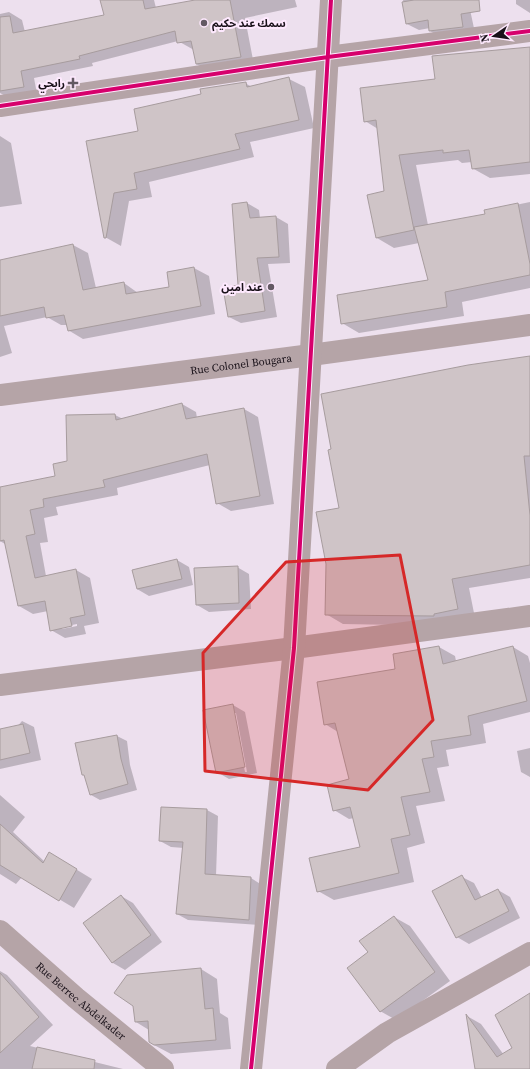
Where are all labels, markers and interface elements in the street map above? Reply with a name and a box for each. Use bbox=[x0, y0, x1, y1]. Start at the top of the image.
place label: سمك عند حكيم bbox=[212, 16, 286, 32]
north arrow bbox=[474, 16, 514, 56]
marker: سمك عند حكيم bbox=[199, 18, 209, 28]
text: N bbox=[477, 33, 493, 44]
place label: رابحي bbox=[38, 76, 65, 93]
marker: رابحي bbox=[68, 78, 78, 88]
place label: عند امين bbox=[221, 280, 263, 295]
marker: عند امين bbox=[266, 282, 276, 292]
street label: Rue Colonel Bougara bbox=[189, 350, 293, 378]
street label: Rue Berrec Abdelkader bbox=[32, 959, 129, 1044]

